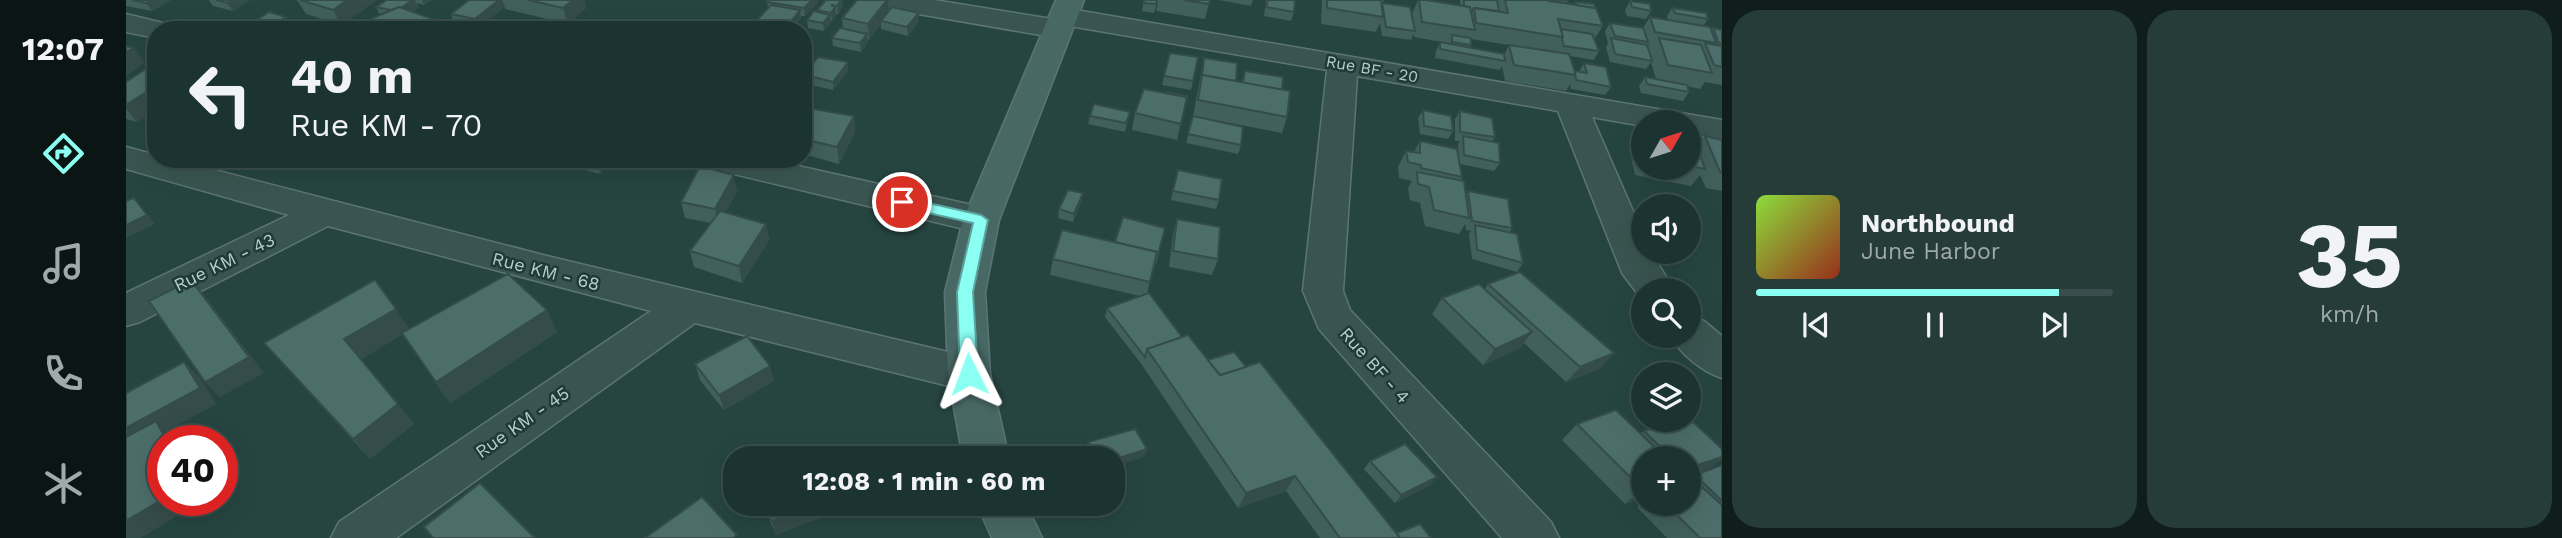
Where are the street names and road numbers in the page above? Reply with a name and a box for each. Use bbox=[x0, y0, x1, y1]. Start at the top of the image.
street label: Rue BF - 20 bbox=[1324, 52, 1420, 86]
street label: Rue KM - 43 bbox=[170, 229, 278, 295]
street label: Rue KM - 68 bbox=[490, 247, 602, 295]
street label: Rue BF - 4 bbox=[1336, 323, 1414, 407]
street label: Rue KM - 45 bbox=[471, 382, 573, 462]

